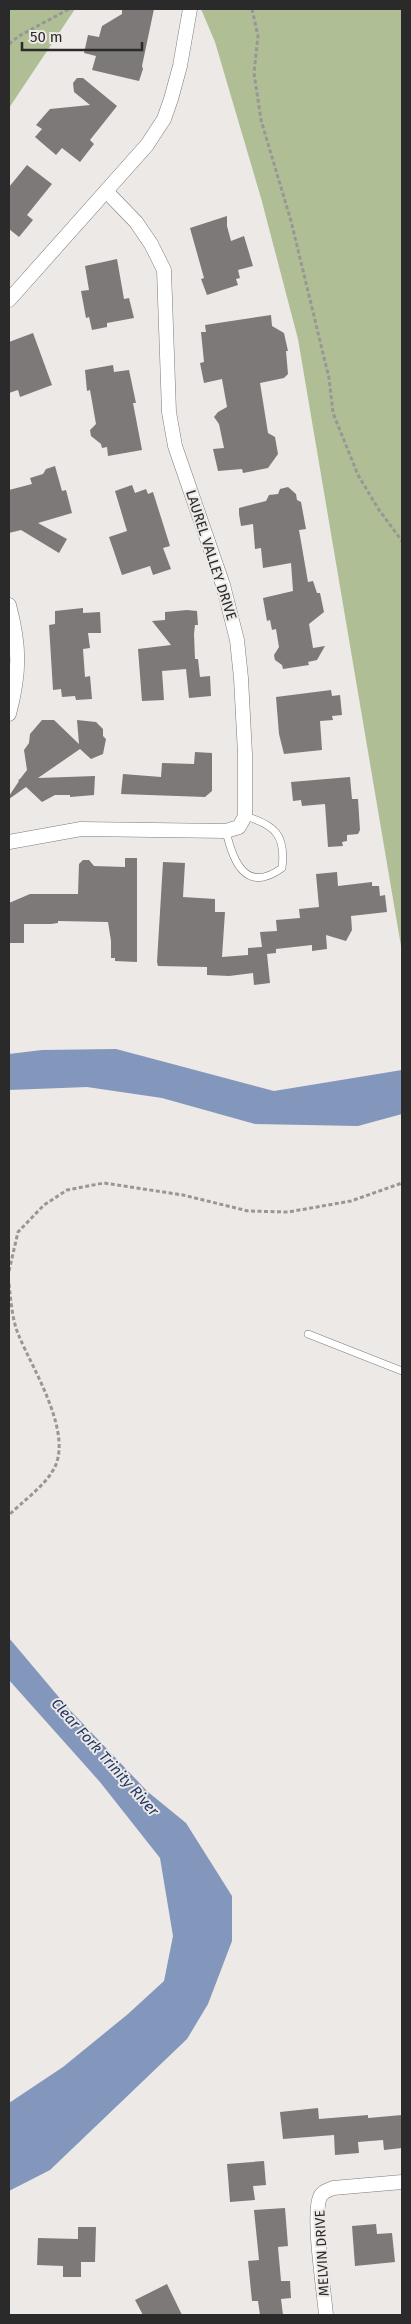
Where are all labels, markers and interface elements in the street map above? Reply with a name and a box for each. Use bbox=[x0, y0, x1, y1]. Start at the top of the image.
scale bar bbox=[22, 20, 142, 52]
text: 50 m bbox=[30, 28, 63, 46]
street label: LAUREL VALLEY DRIVE bbox=[182, 488, 240, 622]
water label: Clear Fork Trinity River bbox=[48, 1695, 163, 1820]
street label: MELVIN DRIVE bbox=[311, 2209, 333, 2297]

